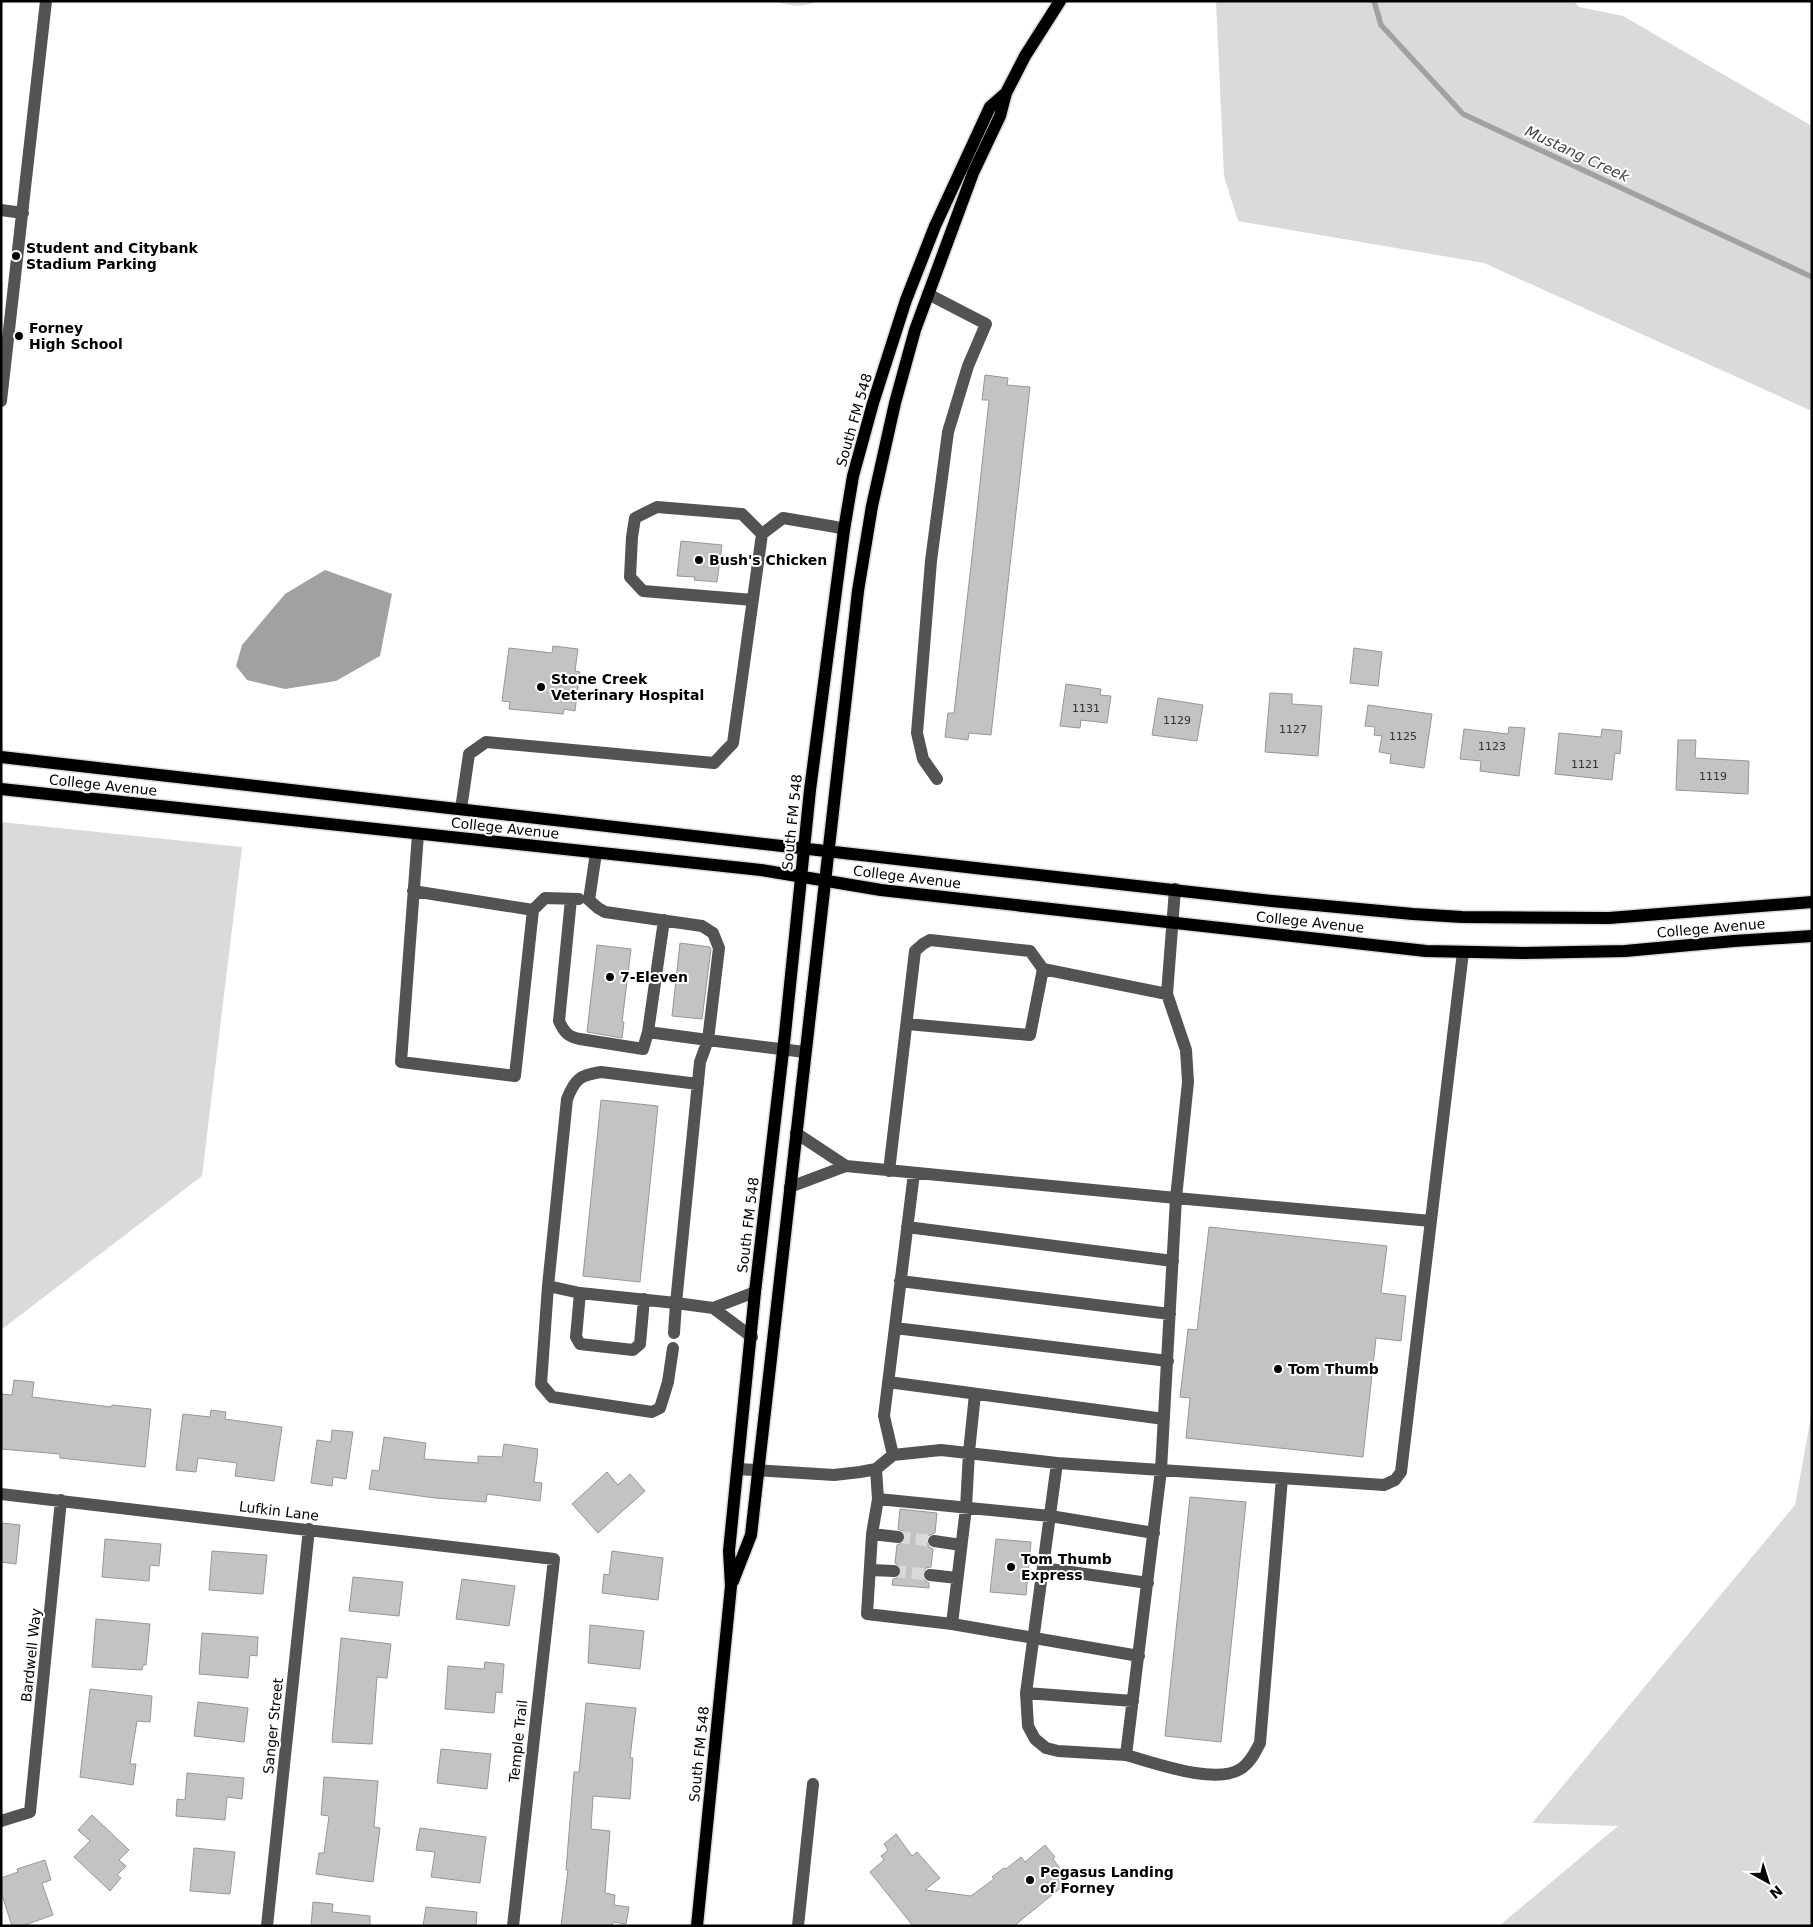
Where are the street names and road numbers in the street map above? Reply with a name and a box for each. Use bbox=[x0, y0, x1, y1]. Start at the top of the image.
street label: South FM 548 bbox=[833, 371, 875, 469]
street label: College Avenue bbox=[48, 771, 158, 799]
street label: South FM 548 bbox=[779, 773, 805, 871]
street label: College Avenue bbox=[450, 814, 560, 842]
street label: College Avenue bbox=[852, 862, 962, 892]
street label: College Avenue bbox=[1255, 908, 1365, 936]
street label: College Avenue bbox=[1656, 915, 1766, 941]
street label: South FM 548 bbox=[734, 1176, 762, 1274]
street label: Lufkin Lane bbox=[238, 1498, 320, 1524]
street label: Bardwell Way bbox=[18, 1607, 44, 1703]
street label: Sanger Street bbox=[260, 1677, 286, 1775]
street label: Temple Trail bbox=[506, 1699, 530, 1784]
street label: South FM 548 bbox=[686, 1705, 712, 1803]

